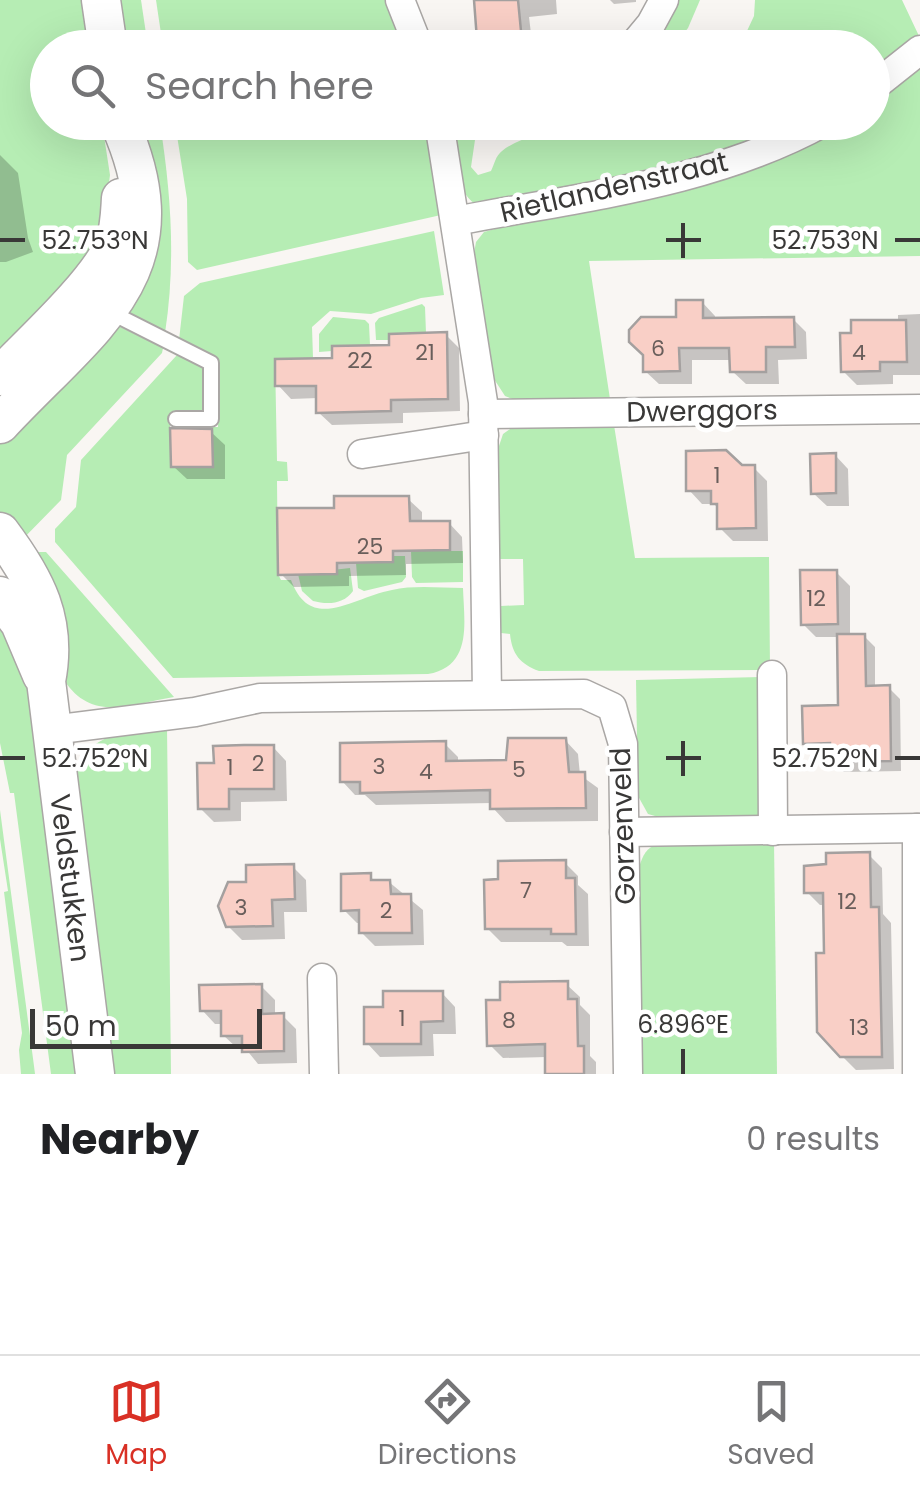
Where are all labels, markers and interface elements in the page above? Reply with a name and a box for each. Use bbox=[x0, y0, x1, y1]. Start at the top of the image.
search box bbox=[30, 30, 890, 140]
icon: search bbox=[65, 58, 120, 113]
text: Search here bbox=[145, 59, 374, 112]
street label: Rietlandenstraat bbox=[496, 142, 732, 232]
text: 52.753°N bbox=[41, 223, 149, 258]
text: 52.753°N bbox=[771, 223, 879, 258]
house number: 6 bbox=[651, 333, 665, 364]
house number: 21 bbox=[415, 337, 435, 368]
house number: 4 bbox=[852, 337, 866, 368]
house number: 22 bbox=[347, 345, 373, 376]
street label: Dwerggors bbox=[626, 390, 778, 432]
house number: 1 bbox=[713, 460, 721, 491]
house number: 25 bbox=[357, 531, 383, 562]
house number: 12 bbox=[806, 583, 826, 614]
text: 52.752°N bbox=[42, 741, 148, 776]
text: 52.752°N bbox=[772, 741, 878, 776]
street label: Gorzenveld bbox=[601, 747, 645, 905]
house number: 2 bbox=[252, 748, 264, 779]
house number: 3 bbox=[373, 751, 385, 782]
house number: 1 bbox=[226, 752, 234, 783]
house number: 5 bbox=[512, 754, 526, 785]
house number: 4 bbox=[419, 756, 433, 787]
street label: Veldstukken bbox=[41, 792, 100, 964]
house number: 7 bbox=[520, 875, 532, 906]
house number: 12 bbox=[837, 886, 857, 917]
house number: 3 bbox=[235, 892, 247, 923]
house number: 2 bbox=[380, 895, 392, 926]
house number: 1 bbox=[398, 1003, 406, 1034]
scale bar bbox=[30, 1004, 262, 1048]
house number: 8 bbox=[502, 1005, 516, 1036]
text: 50 m bbox=[45, 1007, 116, 1046]
text: 6.896°E bbox=[637, 1007, 729, 1042]
house number: 13 bbox=[849, 1012, 869, 1043]
text: Nearby bbox=[40, 1110, 199, 1169]
text: 0 results bbox=[746, 1116, 880, 1161]
tab: Map bbox=[105, 1374, 167, 1476]
tab: Directions bbox=[378, 1374, 517, 1476]
tab: Saved bbox=[727, 1374, 815, 1476]

